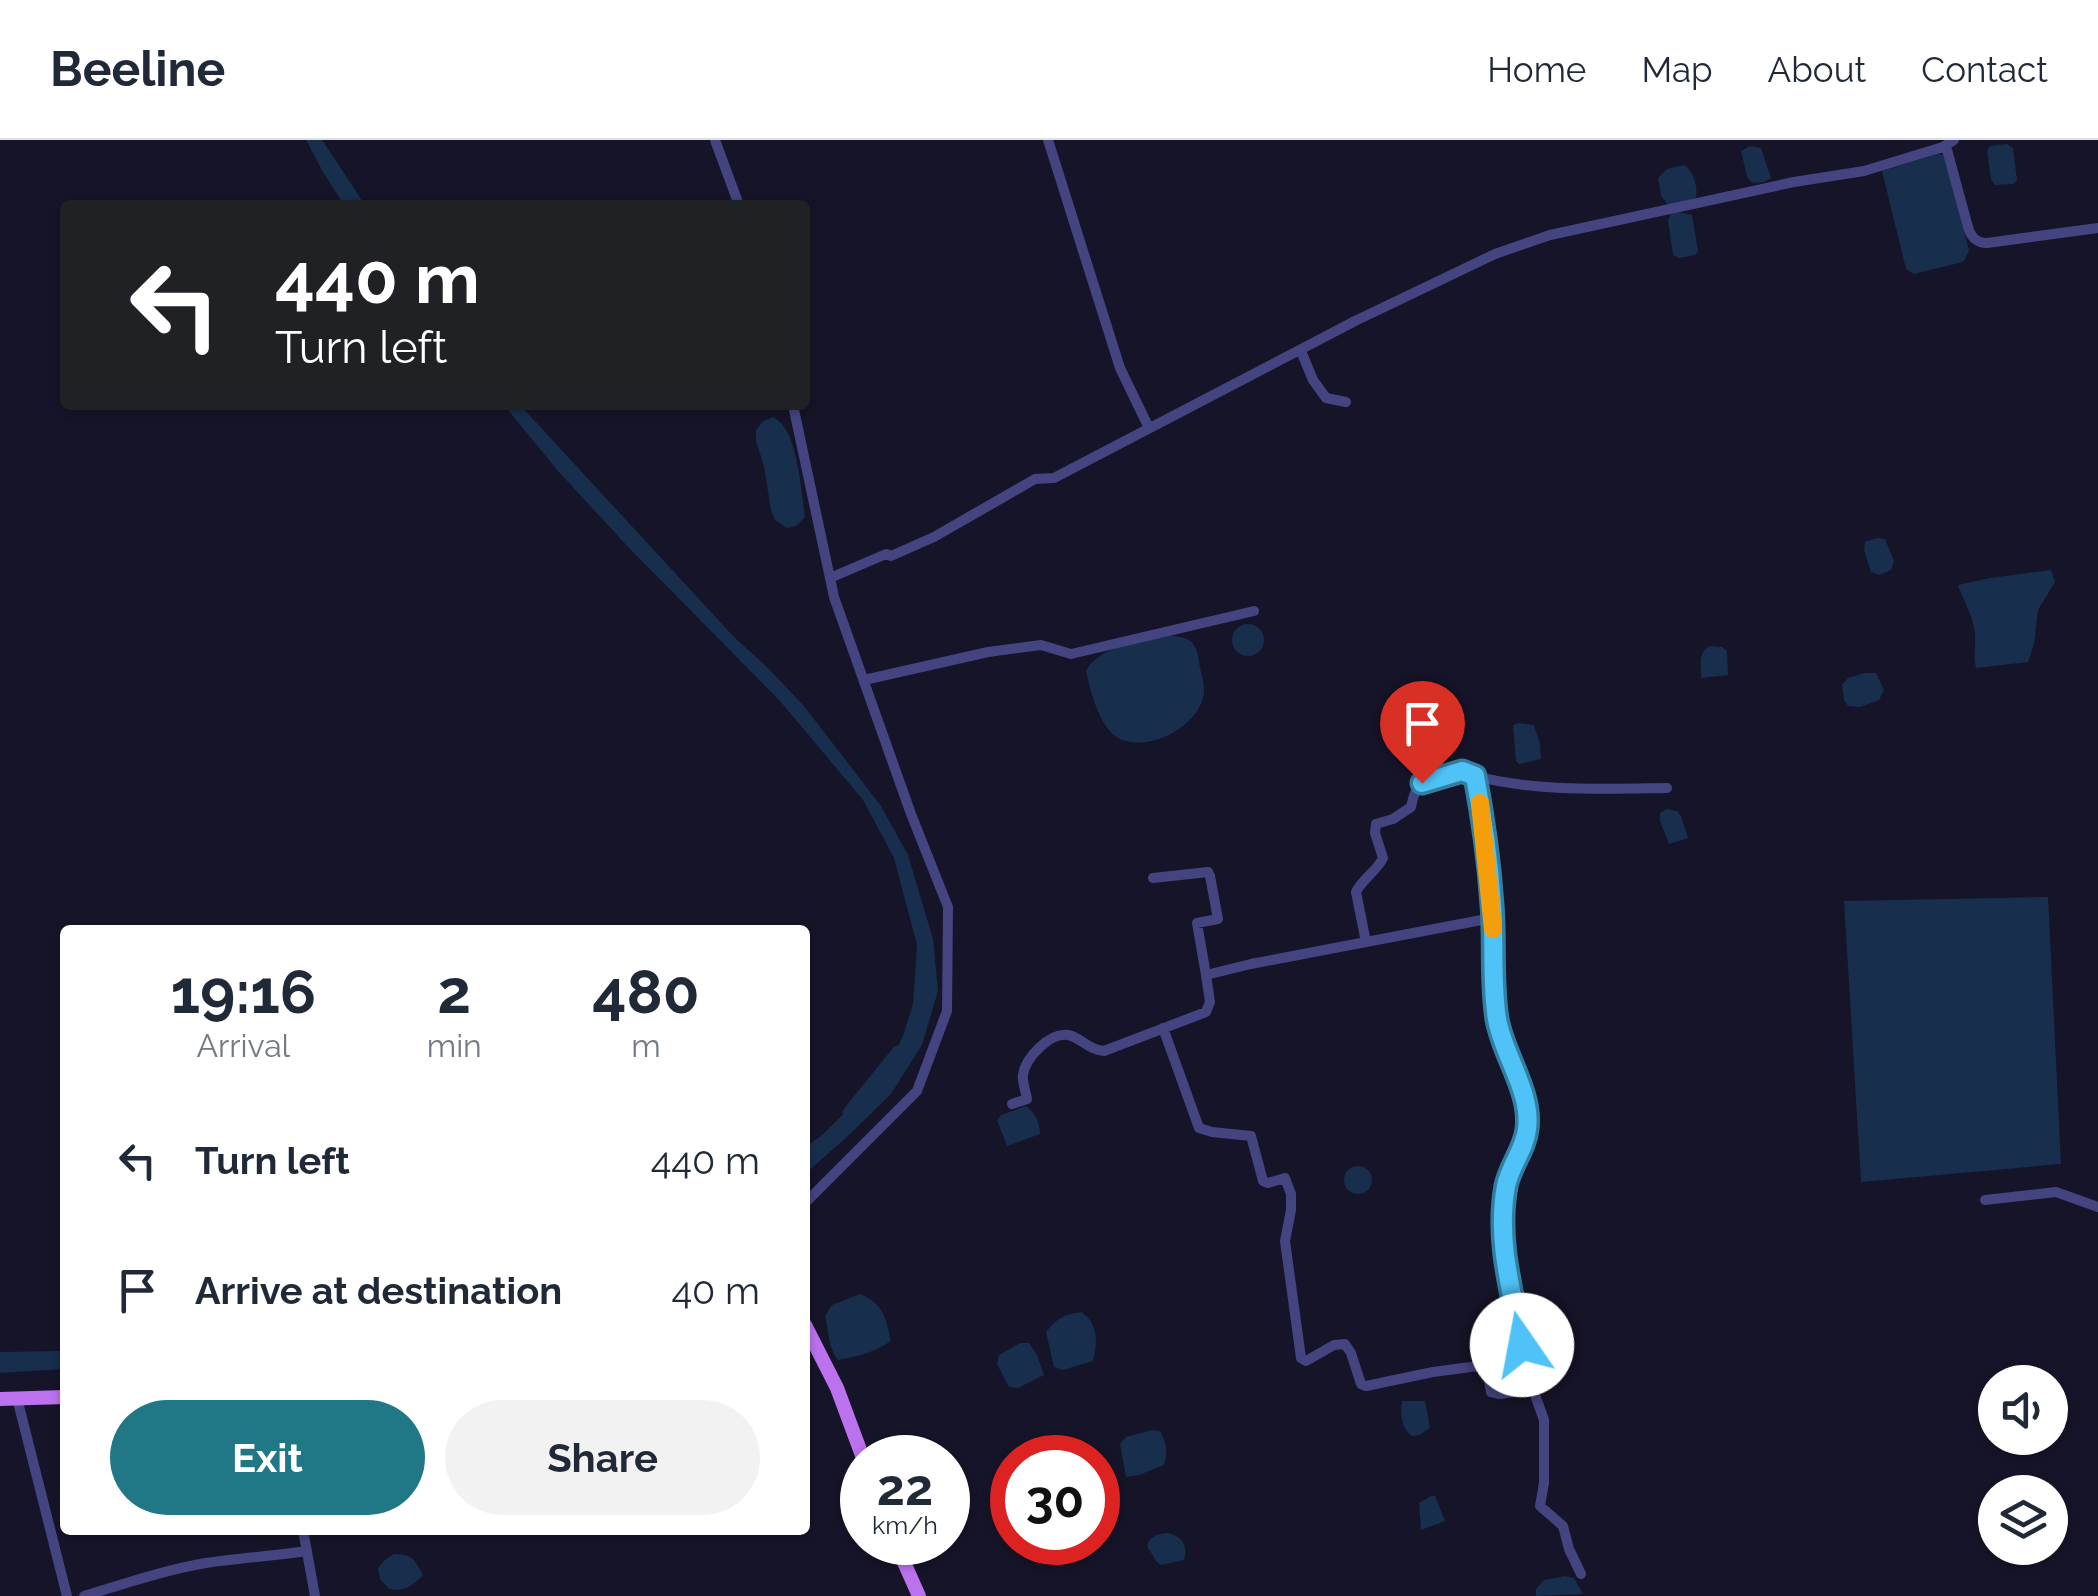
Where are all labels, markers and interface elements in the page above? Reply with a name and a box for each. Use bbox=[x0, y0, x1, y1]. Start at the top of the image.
text: Beeline bbox=[50, 41, 225, 97]
text: Home bbox=[1487, 49, 1586, 90]
text: Map bbox=[1641, 49, 1713, 90]
text: About bbox=[1768, 49, 1866, 90]
text: Contact bbox=[1921, 49, 2048, 90]
text: 440 m bbox=[275, 237, 480, 319]
icon: left bbox=[110, 240, 240, 370]
text: Turn left bbox=[275, 321, 447, 374]
pin bbox=[1380, 681, 1465, 784]
icon: arrive bbox=[1395, 696, 1450, 751]
text: 19:16 bbox=[170, 957, 316, 1027]
text: 2 bbox=[437, 957, 471, 1027]
text: 480 bbox=[592, 957, 700, 1027]
text: Arrival bbox=[196, 1027, 290, 1064]
text: min bbox=[427, 1027, 482, 1064]
text: m bbox=[631, 1027, 661, 1064]
icon: left bbox=[110, 1133, 165, 1188]
text: Turn left bbox=[195, 1138, 350, 1183]
text: 440 m bbox=[651, 1138, 760, 1183]
icon: arrive bbox=[110, 1263, 165, 1318]
text: Arrive at destination bbox=[195, 1268, 562, 1313]
text: 40 m bbox=[671, 1268, 760, 1313]
position arrow bbox=[1470, 1293, 1574, 1397]
map controls bbox=[1978, 1365, 2068, 1565]
button: sound bbox=[1978, 1365, 2068, 1455]
button: Exit bbox=[110, 1400, 425, 1515]
button: Share bbox=[445, 1400, 760, 1515]
speed limit sign: 30 bbox=[990, 1435, 1120, 1565]
text: 22 bbox=[877, 1458, 933, 1517]
button: layers bbox=[1978, 1475, 2068, 1565]
text: km/h bbox=[872, 1510, 938, 1540]

